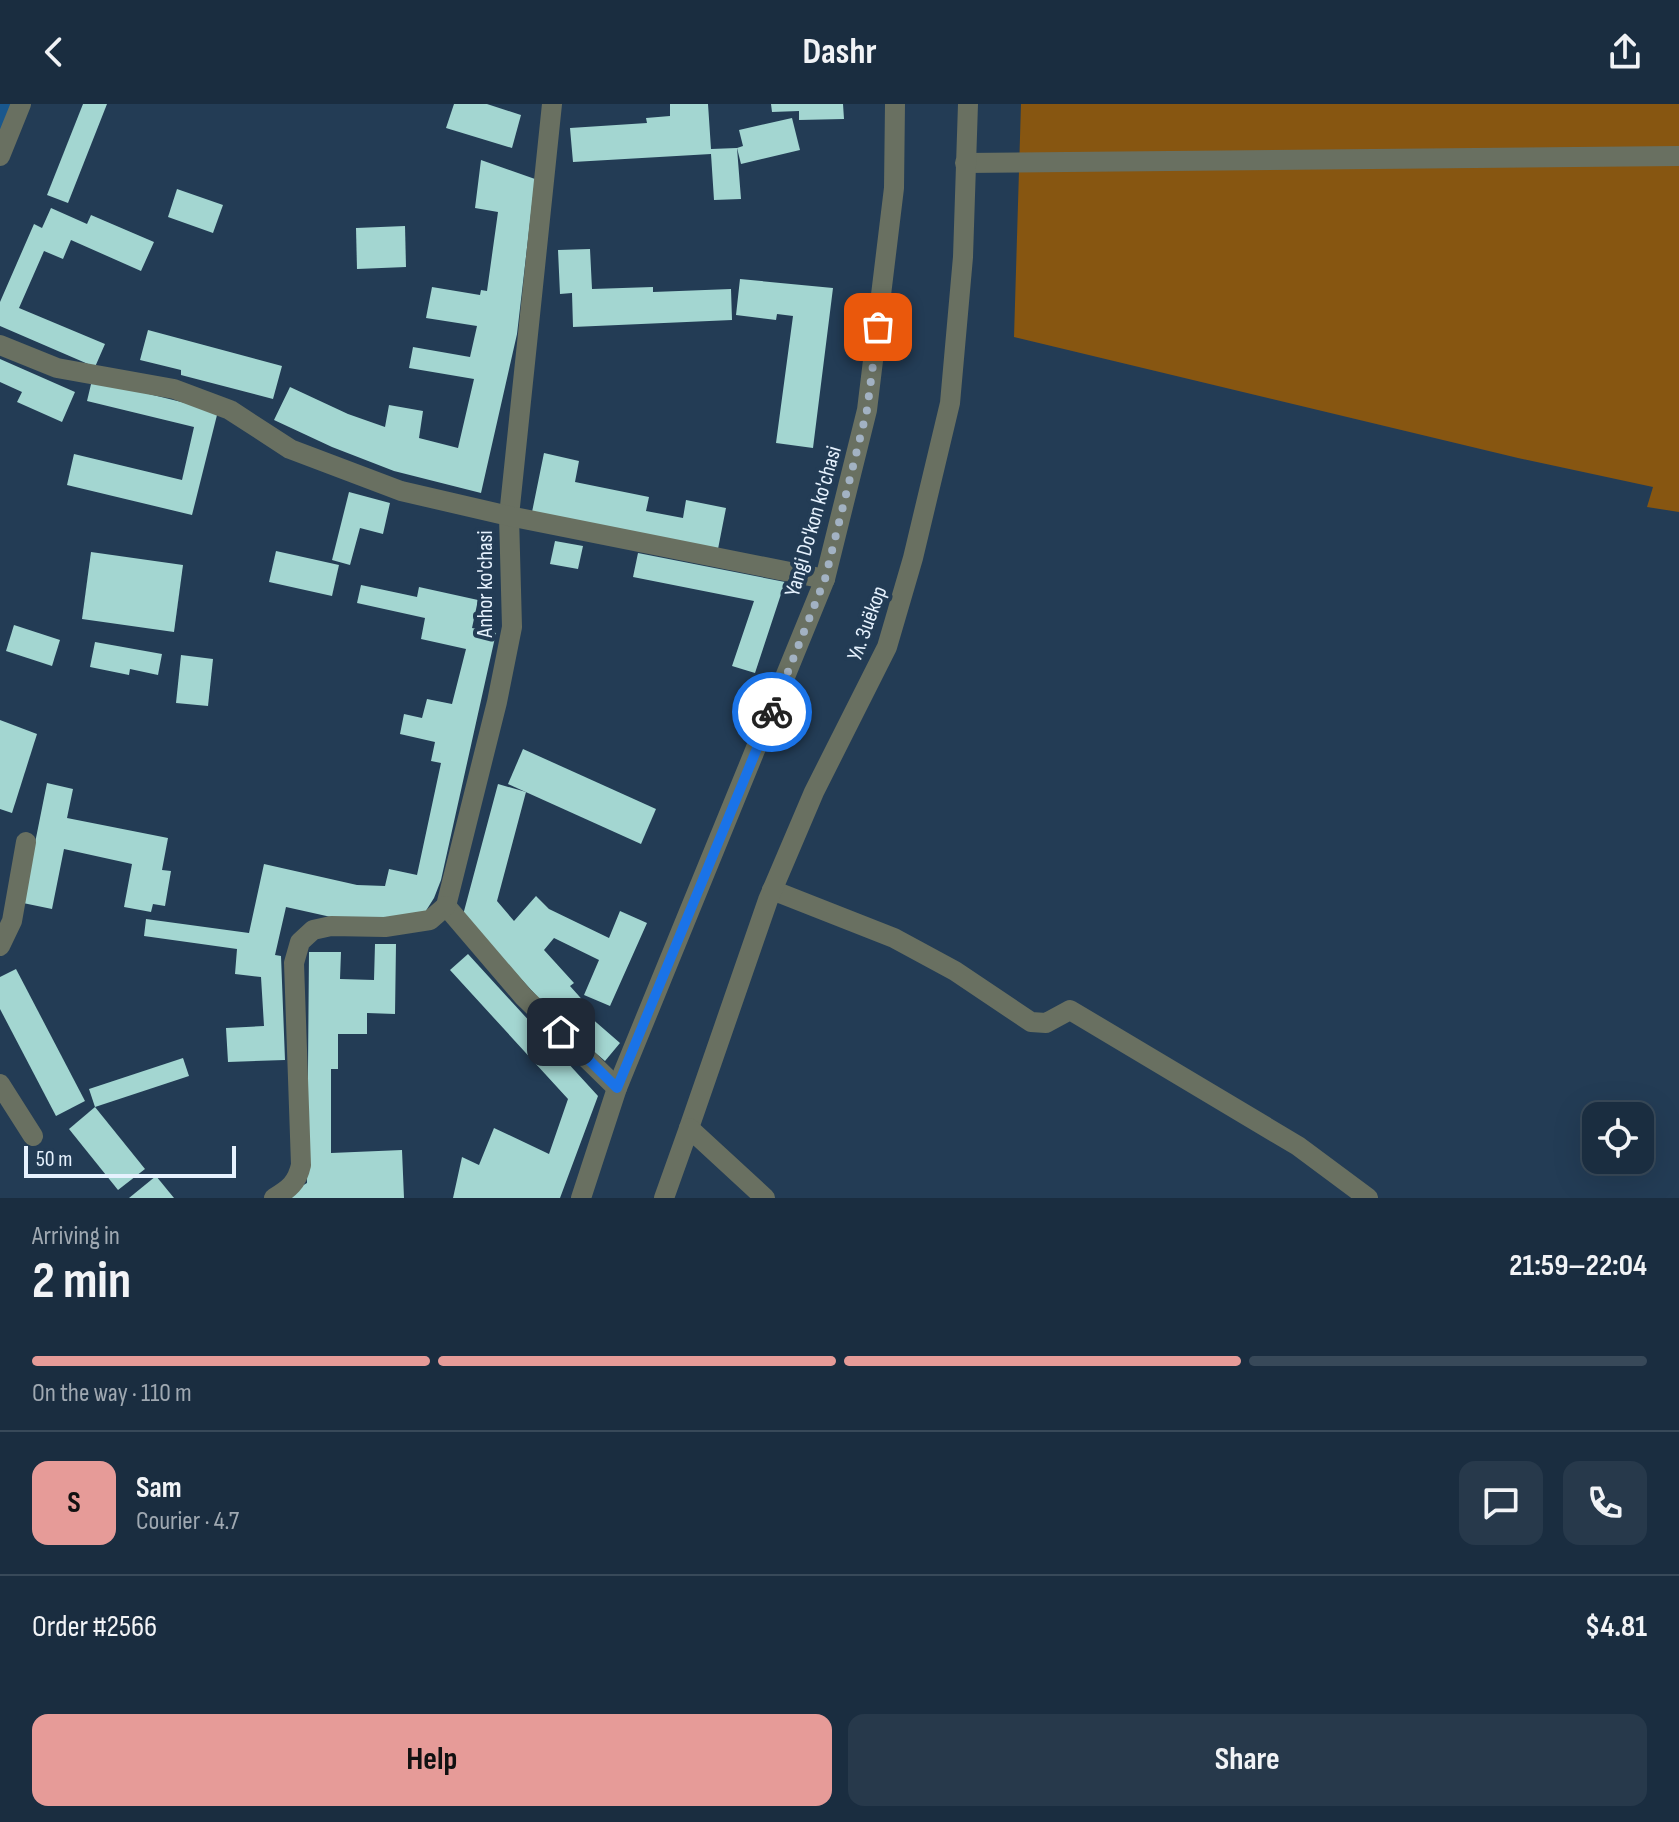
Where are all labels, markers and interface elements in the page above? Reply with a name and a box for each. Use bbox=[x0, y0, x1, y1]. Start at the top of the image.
icon: back bbox=[32, 30, 76, 74]
icon: share bbox=[1603, 30, 1647, 74]
text: Dashr bbox=[802, 31, 877, 74]
pin bbox=[844, 293, 912, 361]
icon: bag bbox=[856, 305, 900, 349]
street label: Yangi Do'kon ko'chasi bbox=[779, 443, 848, 600]
street label: Anhor ko'chasi bbox=[472, 531, 499, 638]
street label: Ул. Зиёкор bbox=[841, 583, 893, 664]
courier bbox=[732, 672, 812, 752]
icon: bike bbox=[750, 690, 794, 734]
pin bbox=[527, 998, 595, 1066]
icon: home bbox=[539, 1010, 583, 1054]
map controls bbox=[1582, 1102, 1654, 1174]
button: locate bbox=[1582, 1102, 1654, 1174]
scale bar bbox=[24, 1142, 236, 1178]
text: 50 m bbox=[36, 1146, 72, 1173]
text: Arriving in bbox=[32, 1221, 120, 1252]
text: 21:59–22:04 bbox=[1509, 1248, 1647, 1284]
text: 2 min bbox=[32, 1250, 131, 1313]
text: On the way · 110 m bbox=[32, 1378, 192, 1409]
button: chat bbox=[1459, 1461, 1543, 1545]
button: phone bbox=[1563, 1461, 1647, 1545]
text: Sam bbox=[136, 1470, 182, 1506]
text: S bbox=[67, 1485, 81, 1521]
text: Courier · 4.7 bbox=[136, 1506, 239, 1537]
text: Order #2566 bbox=[32, 1609, 157, 1645]
text: $4.81 bbox=[1585, 1609, 1647, 1645]
button: Help bbox=[32, 1714, 832, 1806]
button: Share bbox=[848, 1714, 1647, 1806]

